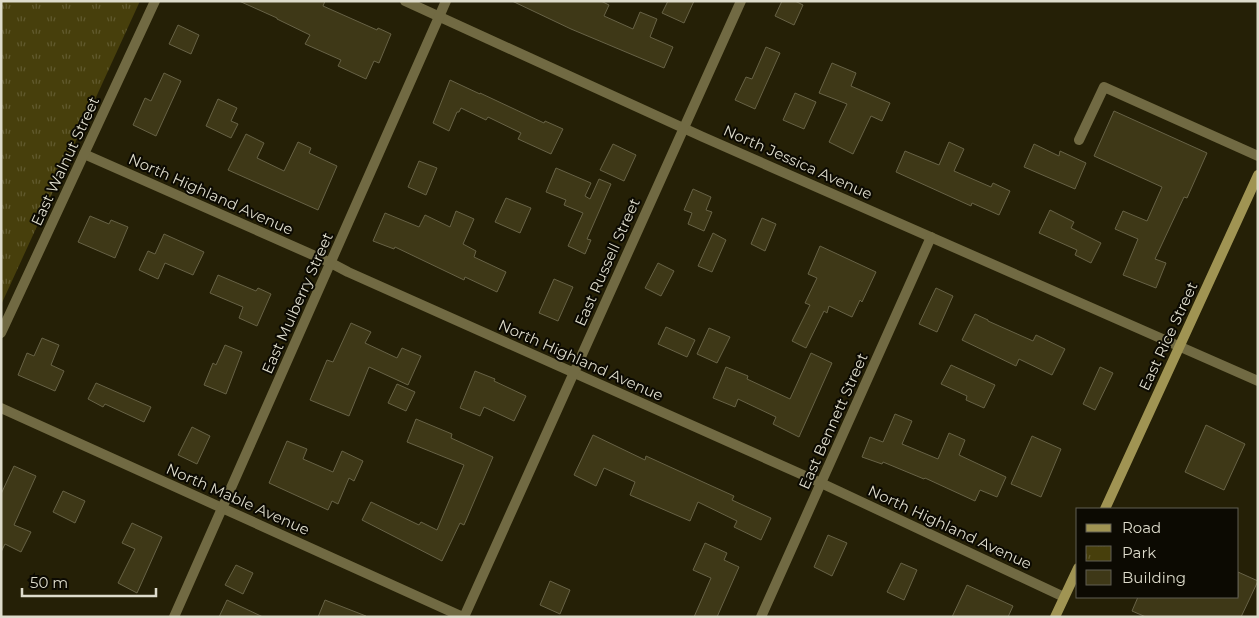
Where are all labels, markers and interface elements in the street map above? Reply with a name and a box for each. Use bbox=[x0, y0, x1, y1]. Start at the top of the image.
street label: East Walnut Street bbox=[27, 93, 103, 229]
street label: North Jessica Avenue bbox=[721, 121, 875, 203]
street label: North Highland Avenue bbox=[126, 149, 296, 239]
street label: East Russell Street bbox=[570, 195, 644, 329]
street label: East Mulberry Street bbox=[257, 229, 337, 377]
street label: East Rice Street bbox=[1135, 279, 1201, 393]
street label: North Highland Avenue bbox=[496, 315, 666, 405]
street label: East Bennett Street bbox=[794, 350, 872, 492]
street label: North Mable Avenue bbox=[163, 459, 313, 539]
street label: North Highland Avenue bbox=[865, 481, 1035, 573]
legend bbox=[1076, 508, 1239, 598]
text: Road bbox=[1122, 518, 1161, 537]
text: Park bbox=[1122, 543, 1156, 562]
scale bar bbox=[22, 566, 156, 598]
text: Building bbox=[1122, 568, 1186, 587]
text: 50 m bbox=[30, 573, 68, 592]

